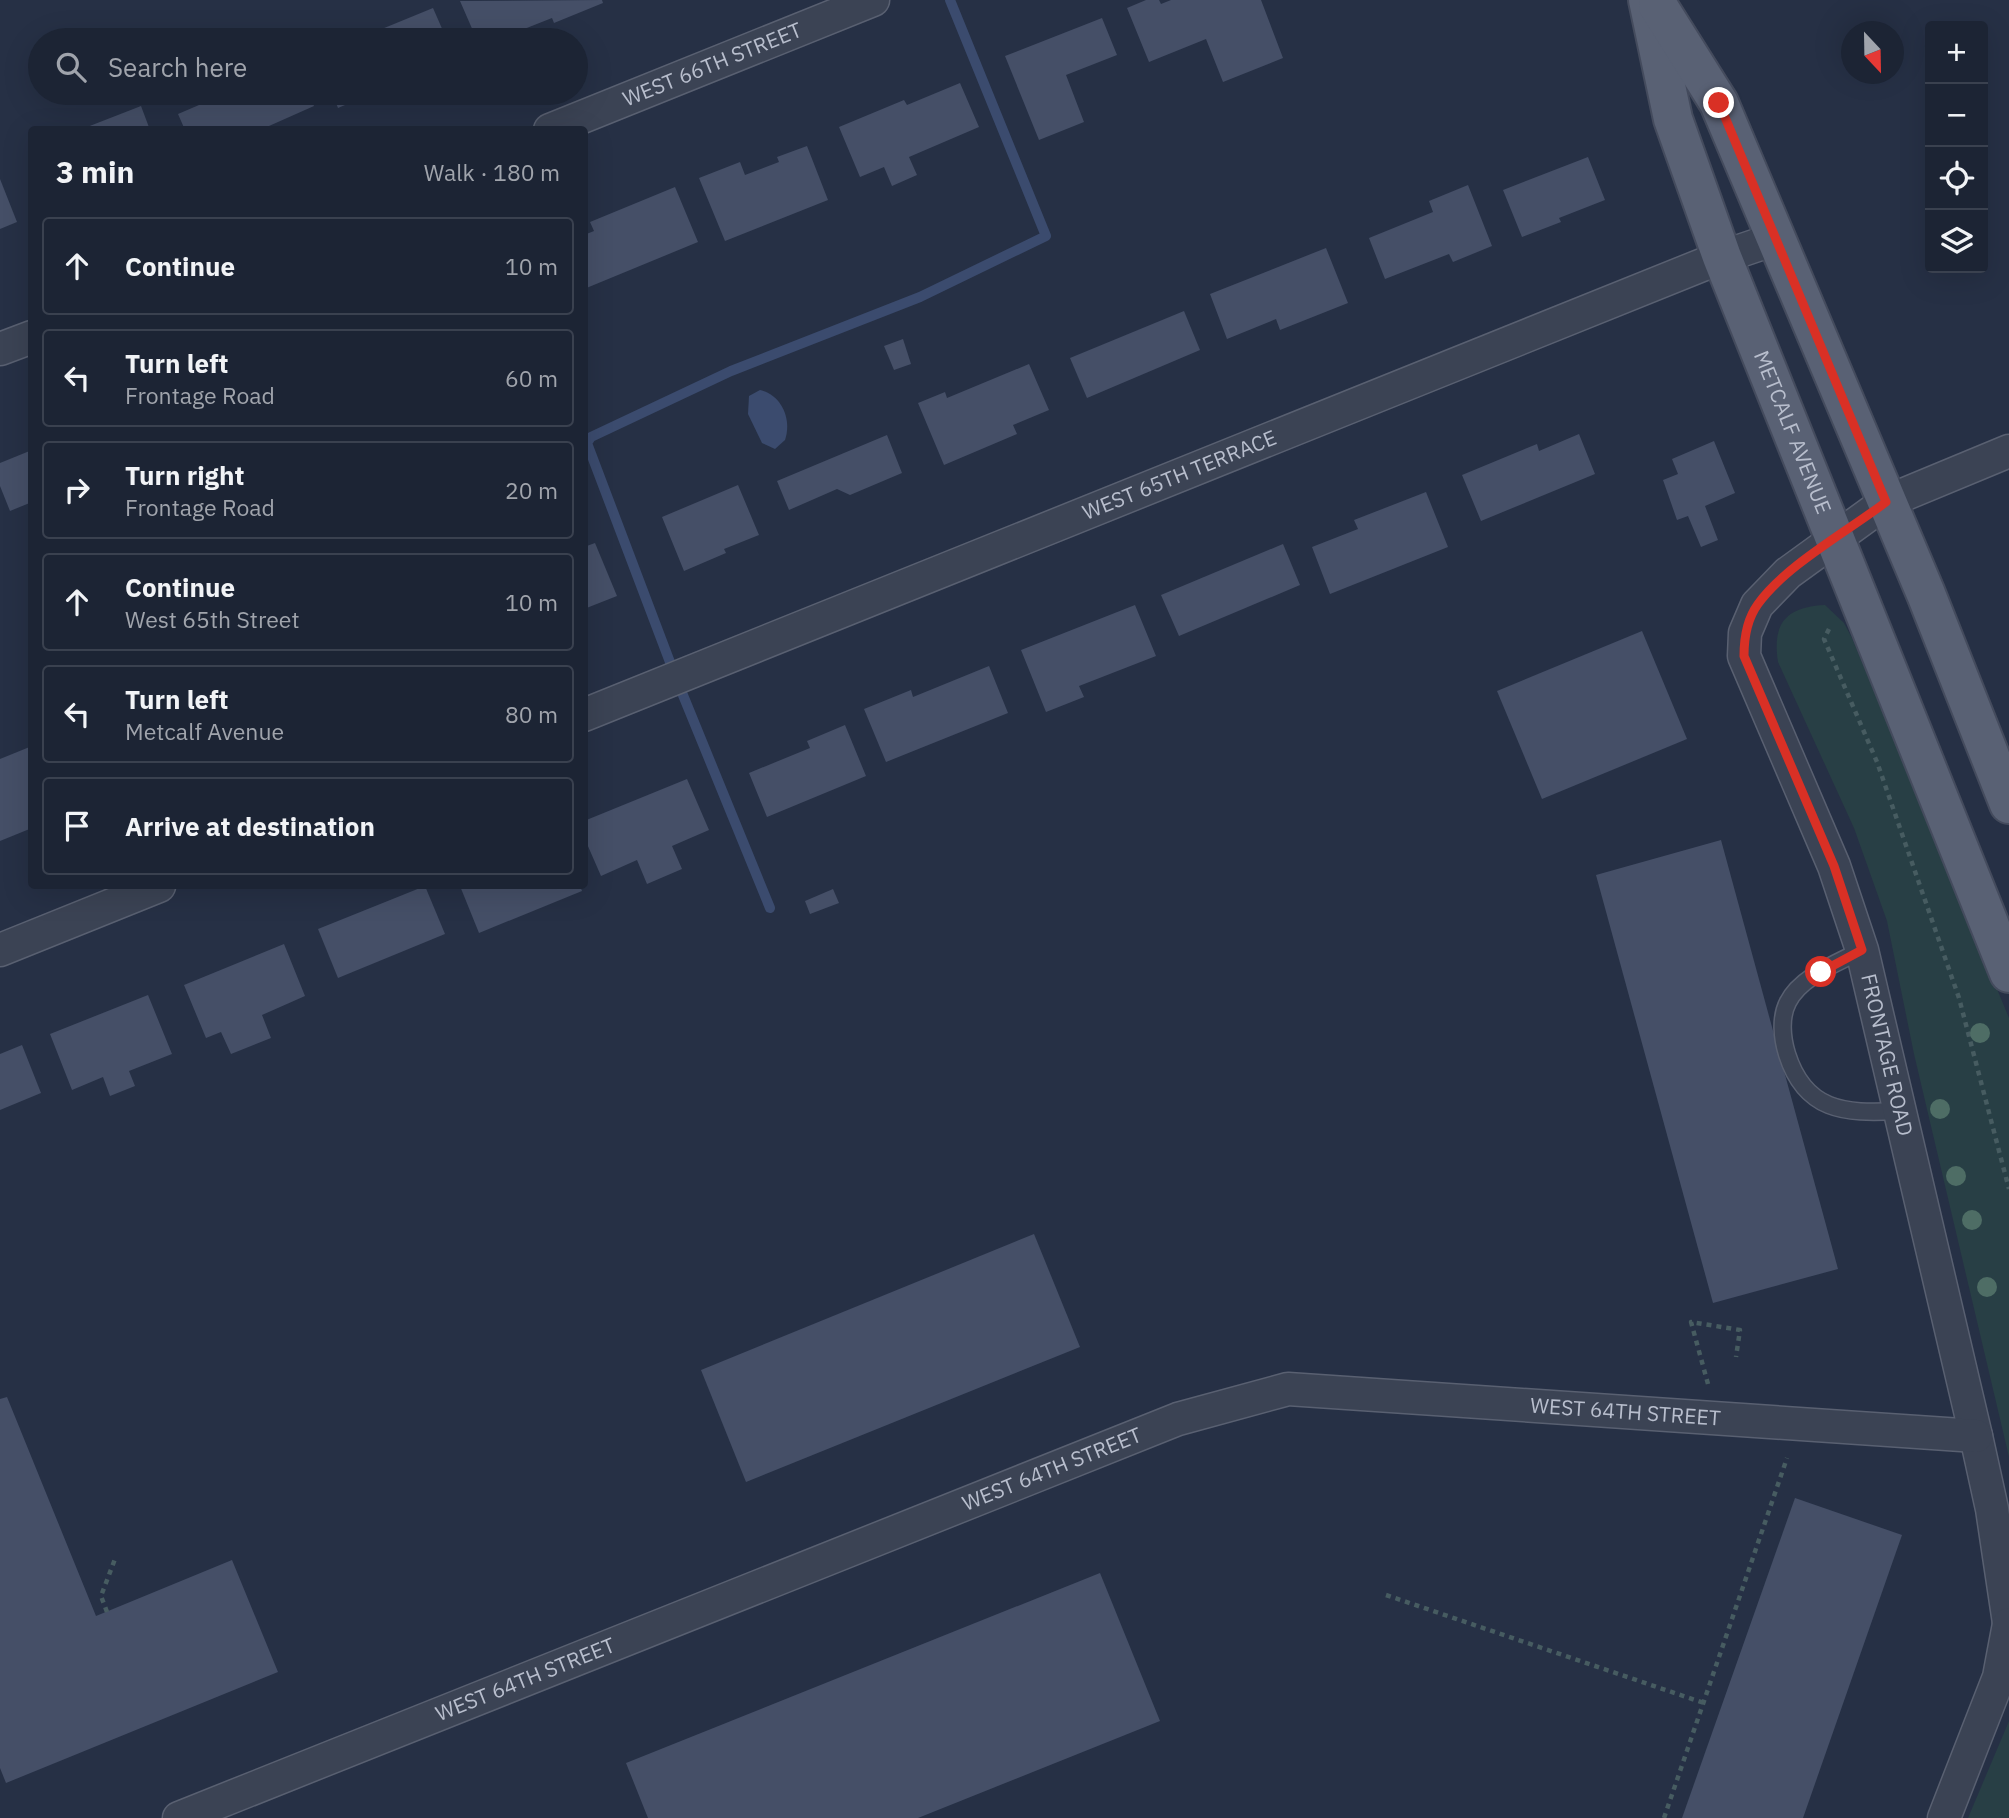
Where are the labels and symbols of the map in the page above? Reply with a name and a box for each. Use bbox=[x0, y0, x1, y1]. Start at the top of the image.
street label: WEST 66TH STREET bbox=[618, 15, 806, 112]
north arrow bbox=[1841, 21, 1904, 84]
route end bbox=[1703, 87, 1734, 118]
street label: METCALF AVENUE bbox=[1748, 346, 1839, 518]
street label: WEST 65TH TERRACE bbox=[1078, 423, 1280, 526]
route start bbox=[1805, 956, 1836, 987]
street label: FRONTAGE ROAD bbox=[1855, 971, 1920, 1139]
street label: WEST 64TH STREET bbox=[1529, 1391, 1722, 1432]
street label: WEST 64TH STREET bbox=[958, 1420, 1145, 1517]
street label: WEST 64TH STREET bbox=[431, 1630, 619, 1727]

